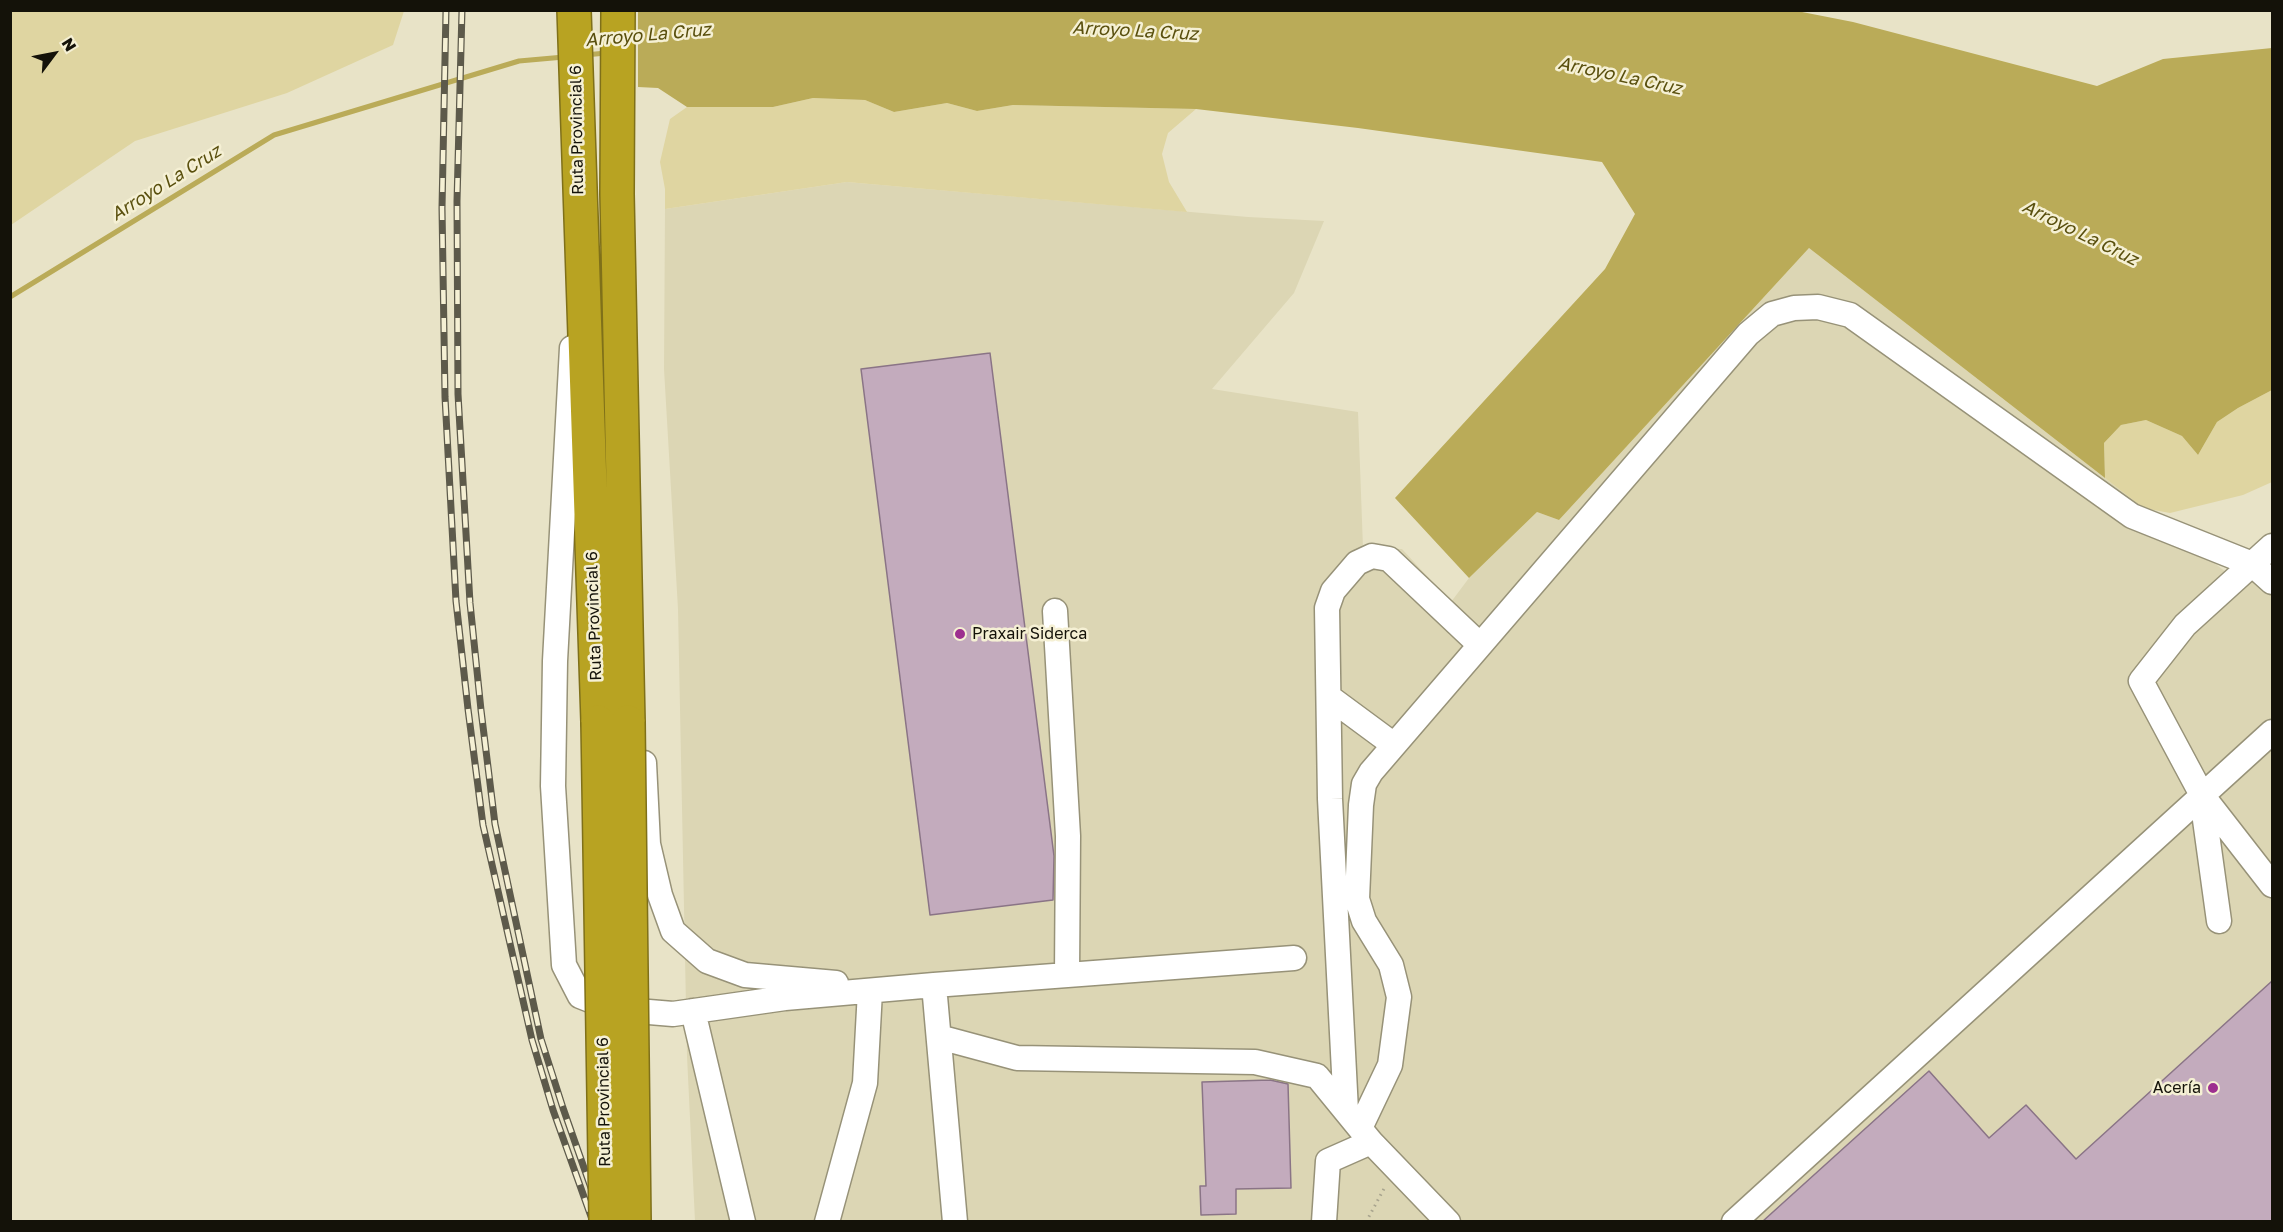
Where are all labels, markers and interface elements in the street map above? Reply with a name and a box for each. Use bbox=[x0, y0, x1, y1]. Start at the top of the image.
water label: Arroyo La Cruz bbox=[1072, 17, 1198, 45]
water label: Arroyo La Cruz bbox=[584, 19, 712, 51]
north arrow bbox=[24, 24, 84, 84]
text: N bbox=[58, 34, 81, 55]
water label: Arroyo La Cruz bbox=[1556, 52, 1684, 100]
street label: Ruta Provincial 6 bbox=[566, 65, 588, 195]
water label: Arroyo La Cruz bbox=[107, 141, 225, 225]
water label: Arroyo La Cruz bbox=[2019, 196, 2141, 270]
street label: Ruta Provincial 6 bbox=[582, 551, 606, 681]
place label: Praxair Siderca bbox=[972, 624, 1087, 644]
marker: Praxair Siderca bbox=[953, 627, 967, 641]
street label: Ruta Provincial 6 bbox=[593, 1037, 615, 1167]
place label: Acería bbox=[2153, 1078, 2201, 1098]
marker: Acería bbox=[2206, 1081, 2220, 1095]

